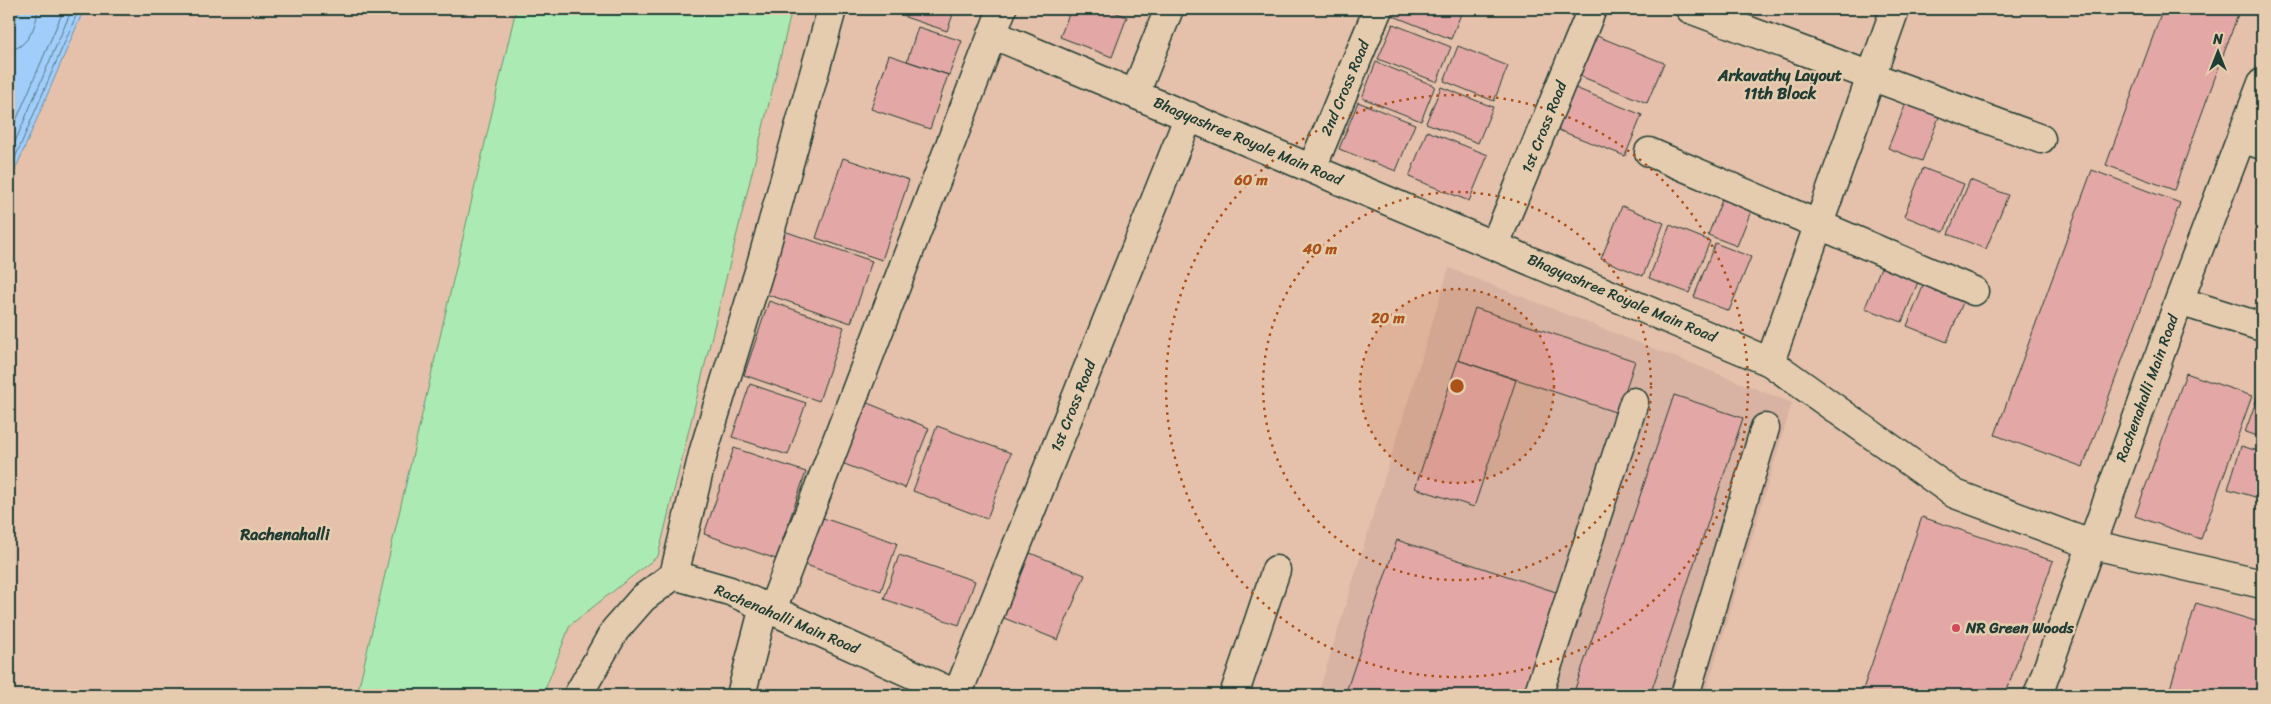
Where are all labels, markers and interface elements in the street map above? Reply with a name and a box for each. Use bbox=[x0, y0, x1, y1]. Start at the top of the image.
text: N bbox=[2212, 27, 2223, 52]
north arrow bbox=[2194, 28, 2244, 78]
street label: 2nd Cross Road bbox=[1313, 35, 1377, 140]
district label: Arkavathy Layout 11th Block bbox=[1717, 61, 1842, 108]
street label: 1st Cross Road bbox=[1514, 76, 1575, 177]
street label: Bhagyashree Royale Main Road bbox=[1149, 89, 1348, 193]
text: 60 m bbox=[1233, 167, 1268, 193]
text: 40 m bbox=[1302, 236, 1338, 262]
street label: Bhagyashree Royale Main Road bbox=[1523, 246, 1722, 350]
text: 20 m bbox=[1370, 305, 1405, 331]
street label: Rachenahalli Main Road bbox=[2108, 310, 2186, 465]
street label: 1st Cross Road bbox=[1043, 355, 1104, 456]
centre of rings bbox=[1448, 377, 1466, 395]
district label: Rachenahalli bbox=[239, 520, 331, 549]
street label: Rachenahalli Main Road bbox=[710, 577, 865, 662]
place label: NR Green Woods bbox=[1965, 615, 2075, 641]
marker: NR Green Woods bbox=[1950, 622, 1962, 634]

